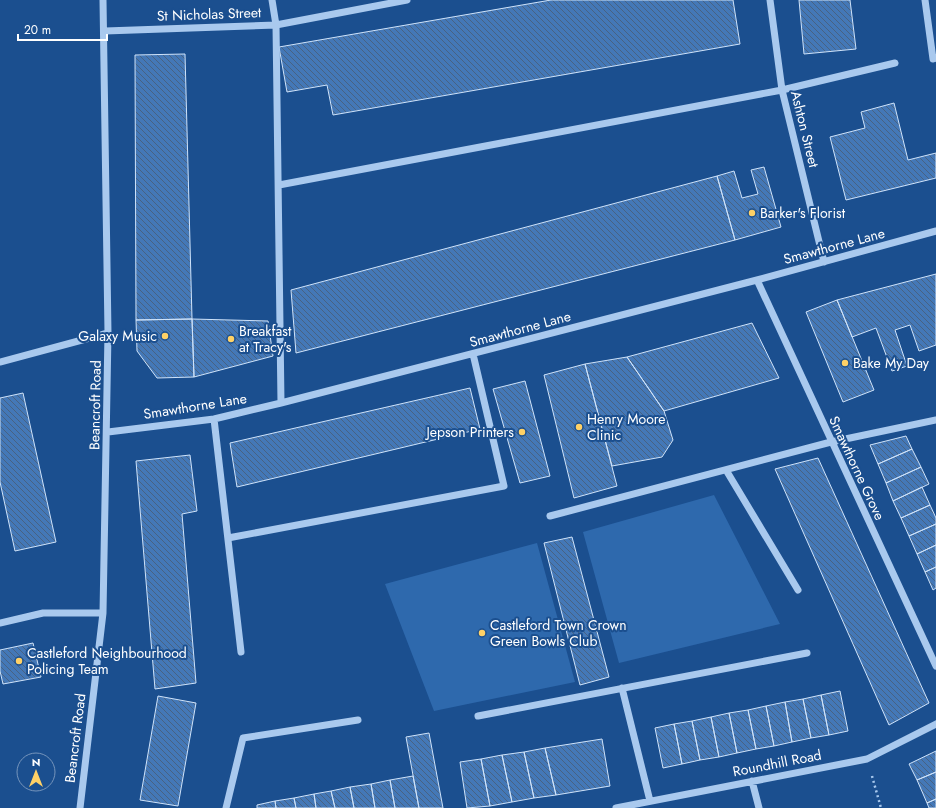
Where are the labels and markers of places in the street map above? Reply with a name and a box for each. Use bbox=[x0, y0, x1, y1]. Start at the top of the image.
place label: Barker's Florist bbox=[760, 203, 846, 223]
marker: Barker's Florist bbox=[747, 208, 757, 218]
place label: Breakfast at Tracy's bbox=[239, 321, 292, 357]
place label: Galaxy Music bbox=[78, 326, 157, 346]
marker: Galaxy Music bbox=[160, 331, 170, 341]
marker: Breakfast at Tracy's bbox=[226, 334, 236, 344]
place label: Bake My Day bbox=[853, 353, 930, 373]
marker: Bake My Day bbox=[840, 358, 850, 368]
place label: Henry Moore Clinic bbox=[587, 409, 666, 445]
place label: Jepson Printers bbox=[424, 422, 514, 442]
marker: Henry Moore Clinic bbox=[574, 422, 584, 432]
marker: Jepson Printers bbox=[517, 427, 527, 437]
place label: Castleford Town Crown Green Bowls Club bbox=[490, 615, 627, 651]
marker: Castleford Town Crown Green Bowls Club bbox=[477, 628, 487, 638]
place label: Castleford Neighbourhood Policing Team bbox=[27, 643, 187, 679]
marker: Castleford Neighbourhood Policing Team bbox=[14, 656, 24, 666]

